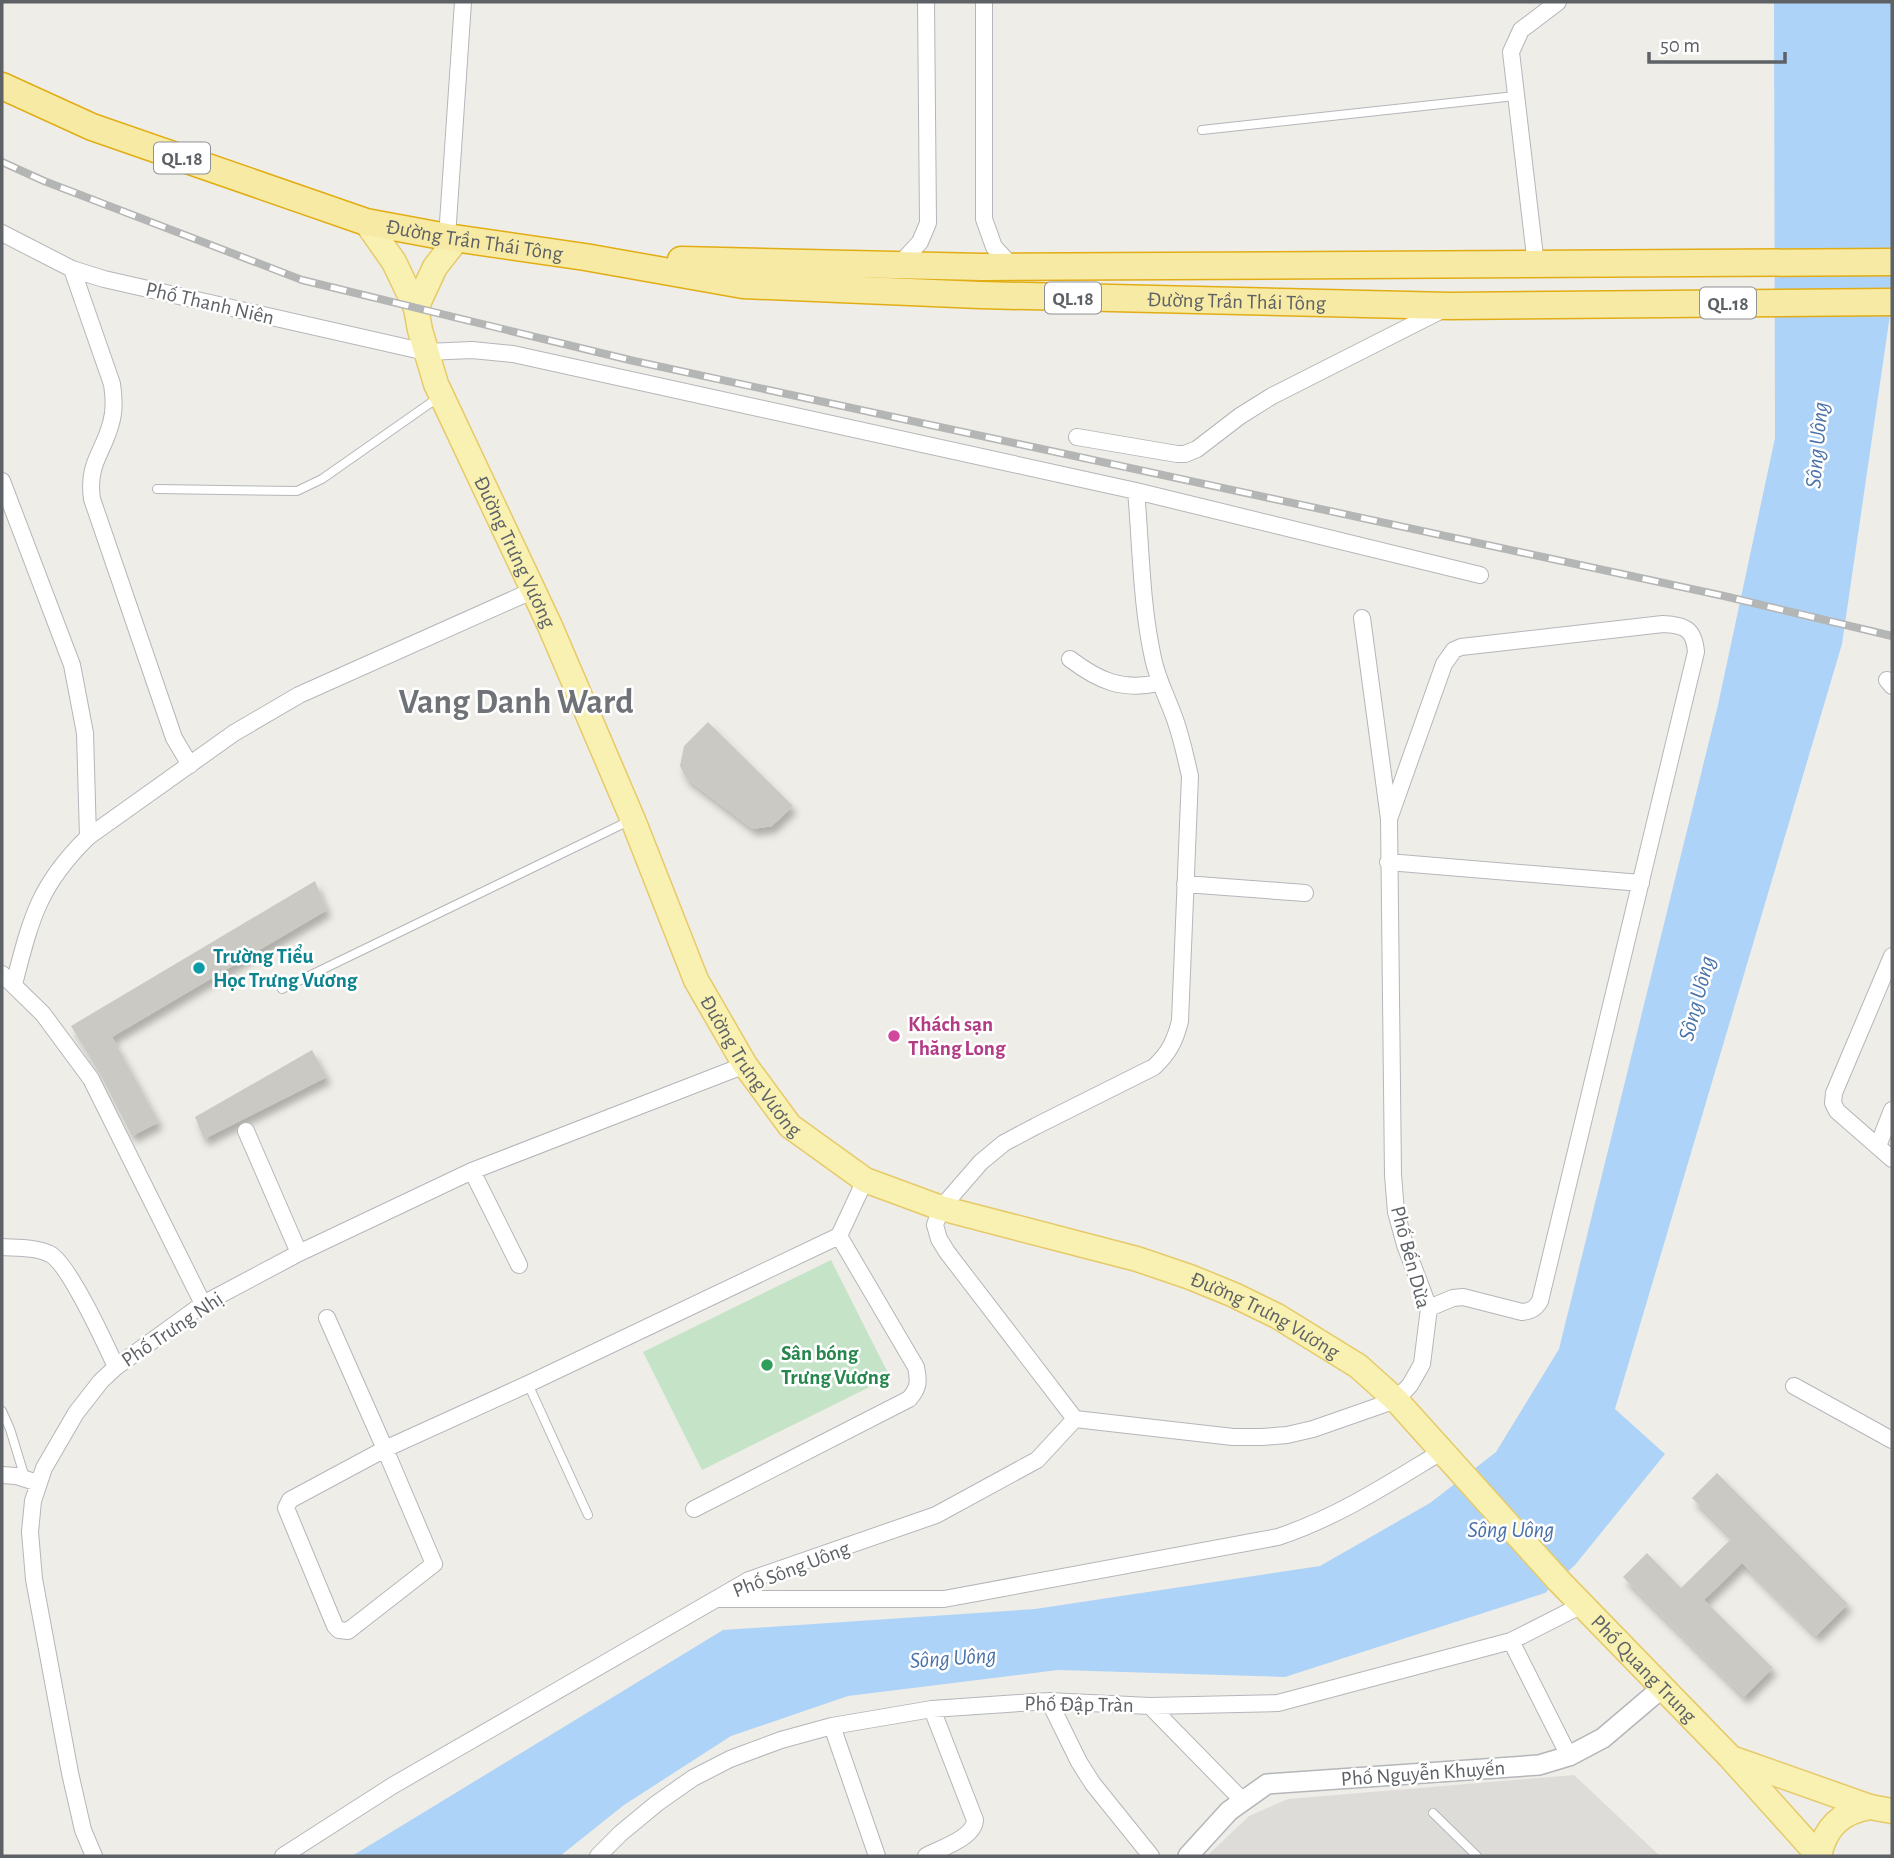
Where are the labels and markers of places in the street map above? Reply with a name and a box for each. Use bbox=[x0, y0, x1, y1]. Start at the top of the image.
place label: Trường Tiểu Học Trưng Vương bbox=[213, 943, 358, 991]
marker: Trường Tiểu Học Trưng Vương bbox=[191, 960, 207, 976]
place label: Khách sạn Thăng Long bbox=[908, 1014, 1006, 1059]
marker: Khách sạn Thăng Long bbox=[886, 1028, 902, 1044]
place label: Sân bóng Trưng Vương bbox=[781, 1343, 890, 1388]
marker: Sân bóng Trưng Vương bbox=[759, 1357, 775, 1373]

